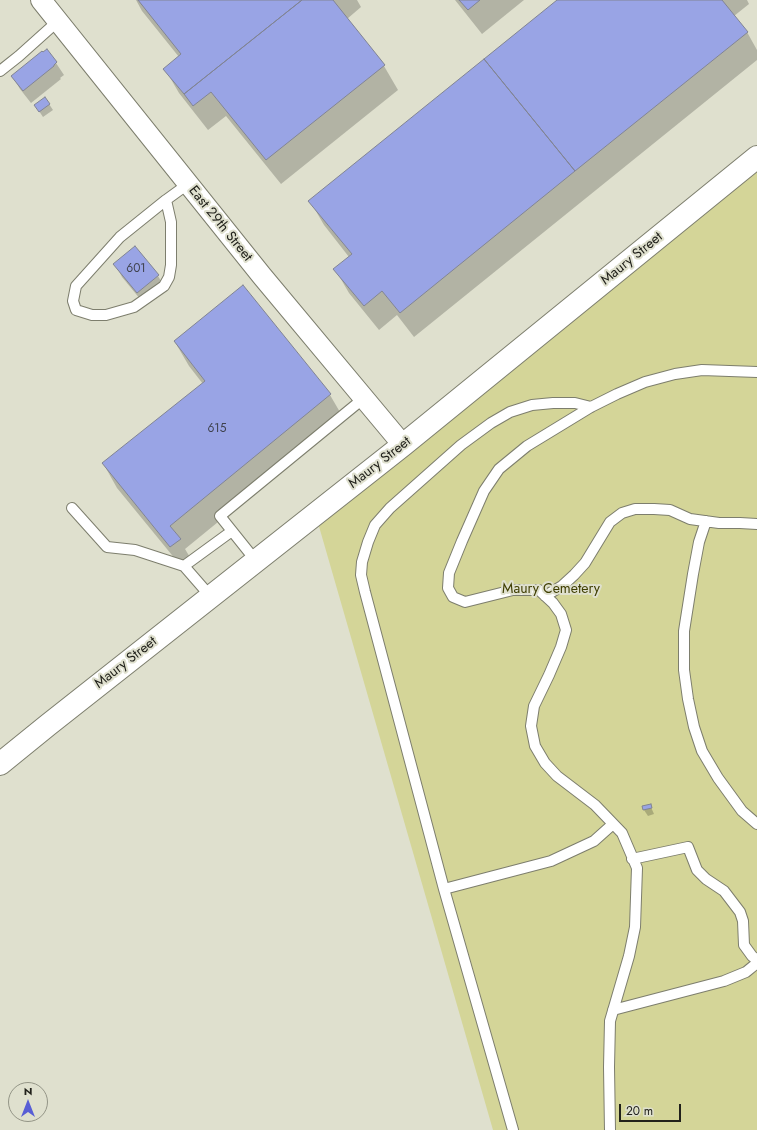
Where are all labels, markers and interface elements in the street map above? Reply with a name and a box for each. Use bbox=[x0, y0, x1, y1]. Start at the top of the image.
street label: East 29th Street bbox=[185, 183, 255, 265]
street label: Maury Street bbox=[598, 229, 666, 289]
house number: 601 bbox=[126, 262, 146, 276]
house number: 615 bbox=[207, 422, 227, 436]
street label: Maury Street bbox=[346, 433, 414, 493]
park label: Maury Cemetery bbox=[502, 582, 600, 598]
street label: Maury Street bbox=[92, 633, 160, 693]
north arrow bbox=[8, 1082, 48, 1122]
text: N bbox=[24, 1083, 32, 1099]
scale bar bbox=[621, 1096, 683, 1122]
text: 20 m bbox=[626, 1102, 653, 1120]

